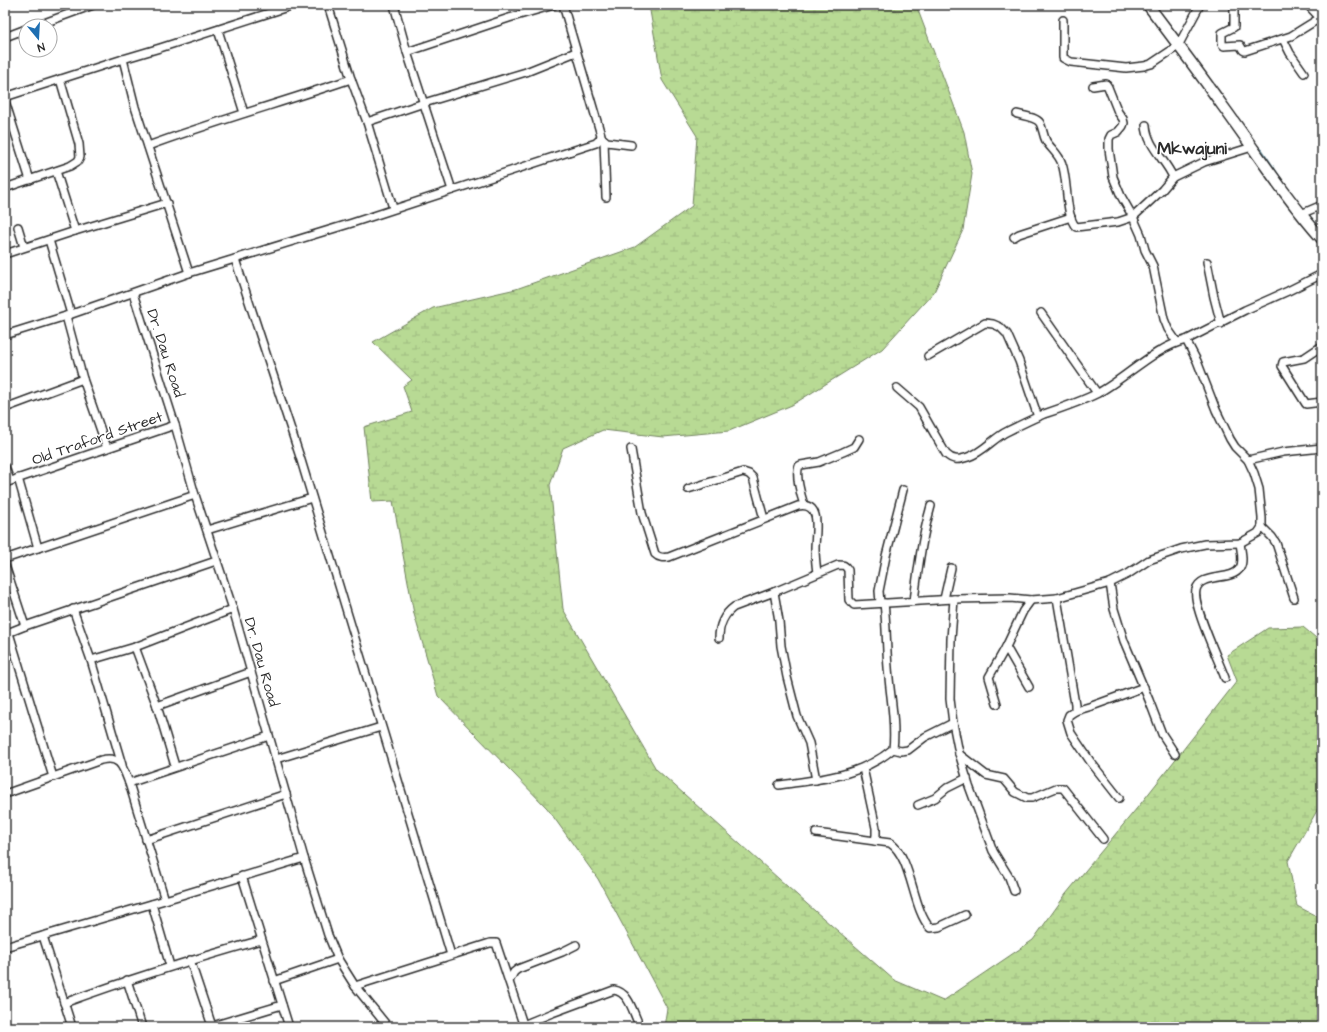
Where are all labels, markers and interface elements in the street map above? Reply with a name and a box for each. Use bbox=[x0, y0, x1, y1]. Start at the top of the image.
north arrow bbox=[18, 18, 58, 58]
text: N bbox=[35, 39, 47, 55]
district label: Mkwajuni bbox=[1157, 137, 1227, 161]
street label: Dr. Dau Road bbox=[141, 306, 190, 400]
street label: Old Traford Street bbox=[29, 406, 165, 471]
street label: Dr. Dau Road bbox=[239, 615, 284, 709]

